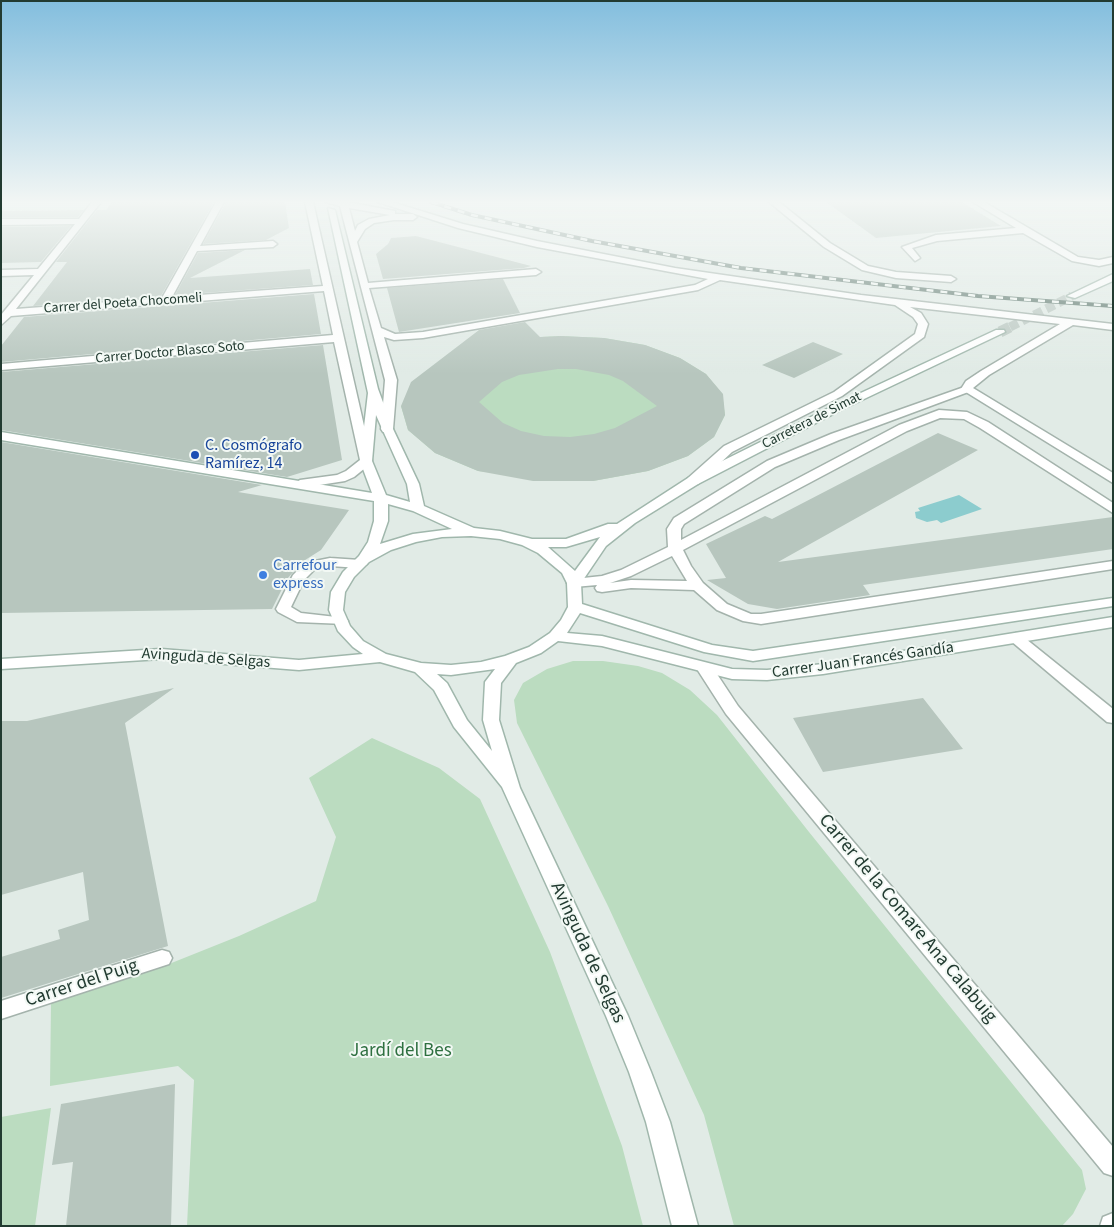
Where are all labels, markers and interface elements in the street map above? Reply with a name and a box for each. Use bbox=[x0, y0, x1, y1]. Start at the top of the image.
street label: Carrer del Poeta Chocomeli bbox=[43, 290, 203, 318]
street label: Carrer Doctor Blasco Soto bbox=[95, 338, 245, 368]
street label: Carretera de Simat bbox=[760, 389, 864, 453]
place label: C. Cosmógrafo Ramírez, 14 bbox=[205, 436, 302, 474]
marker: C. Cosmógrafo Ramírez, 14 bbox=[189, 449, 201, 461]
place label: Carrefour express bbox=[273, 556, 336, 594]
marker: Carrefour express bbox=[257, 569, 269, 581]
street label: Carrer Juan Francés Gandía bbox=[771, 639, 955, 683]
street label: Avinguda de Selgas bbox=[141, 645, 271, 673]
street label: Carrer de la Comare Ana Calabuig bbox=[813, 810, 1001, 1028]
street label: Avinguda de Selgas bbox=[544, 879, 630, 1027]
street label: Carrer del Puig bbox=[23, 955, 141, 1013]
park label: Jardí del Bes bbox=[350, 1041, 452, 1063]

